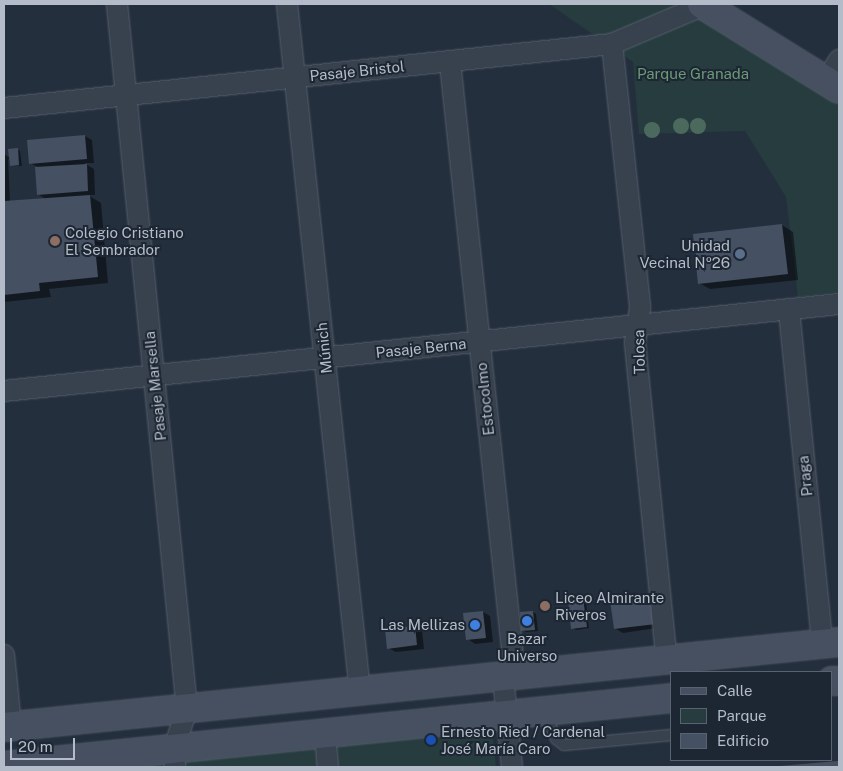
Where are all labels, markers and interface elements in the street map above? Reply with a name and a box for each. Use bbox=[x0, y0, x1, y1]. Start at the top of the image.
street label: Pasaje Bristol bbox=[309, 57, 405, 85]
park label: Parque Granada bbox=[637, 65, 749, 83]
place label: Colegio Cristiano El Sembrador bbox=[65, 223, 184, 258]
marker: Colegio Cristiano El Sembrador bbox=[49, 235, 61, 247]
place label: Unidad Vecinal Nº26 bbox=[639, 236, 730, 271]
marker: Unidad Vecinal Nº26 bbox=[734, 248, 746, 260]
street label: Múnich bbox=[312, 322, 336, 374]
street label: Tolosa bbox=[630, 329, 648, 375]
street label: Pasaje Marsella bbox=[140, 330, 170, 442]
street label: Pasaje Berna bbox=[375, 334, 467, 362]
street label: Estocolmo bbox=[472, 362, 498, 436]
street label: Praga bbox=[794, 455, 816, 497]
place label: Liceo Almirante Riveros bbox=[555, 588, 664, 623]
marker: Liceo Almirante Riveros bbox=[539, 600, 551, 612]
marker: Bazar Universo bbox=[521, 615, 533, 627]
place label: Las Mellizas bbox=[380, 616, 465, 634]
marker: Las Mellizas bbox=[469, 619, 481, 631]
place label: Bazar Universo bbox=[497, 629, 557, 664]
legend bbox=[670, 671, 833, 761]
text: Calle bbox=[717, 682, 753, 699]
text: Parque bbox=[717, 707, 767, 724]
place label: Ernesto Ried / Cardenal José María Caro bbox=[441, 722, 605, 757]
scale bar bbox=[12, 728, 78, 760]
text: Edificio bbox=[717, 732, 769, 749]
marker: Ernesto Ried / Cardenal José María Caro bbox=[425, 734, 437, 746]
text: 20 m bbox=[18, 738, 53, 755]

